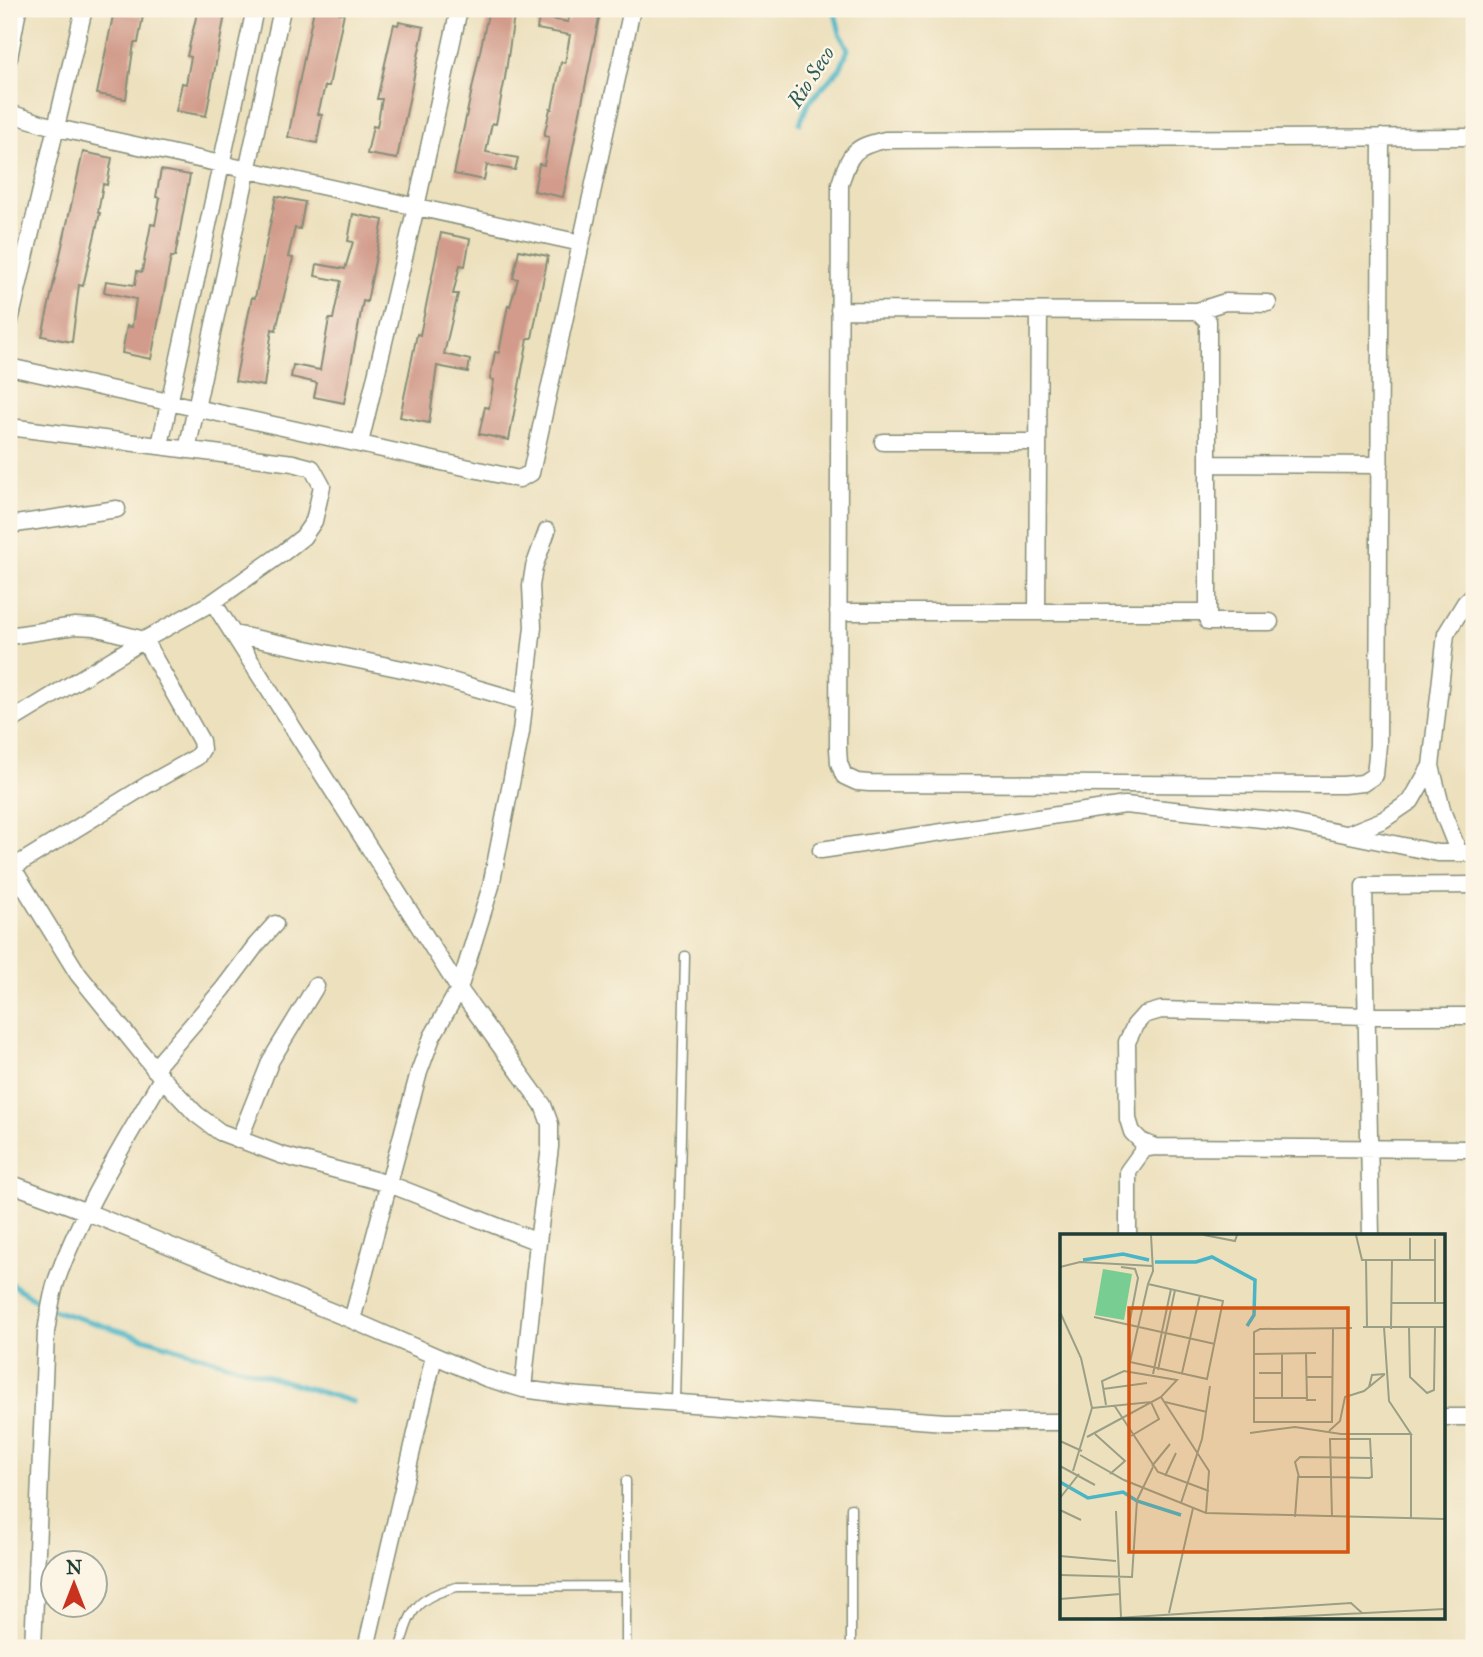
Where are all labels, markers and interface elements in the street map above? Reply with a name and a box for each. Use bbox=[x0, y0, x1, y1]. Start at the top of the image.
water label: Rio Seco bbox=[781, 41, 840, 113]
inset map bbox=[1060, 1234, 1444, 1618]
north arrow bbox=[38, 1548, 108, 1618]
text: N bbox=[66, 1556, 82, 1579]

